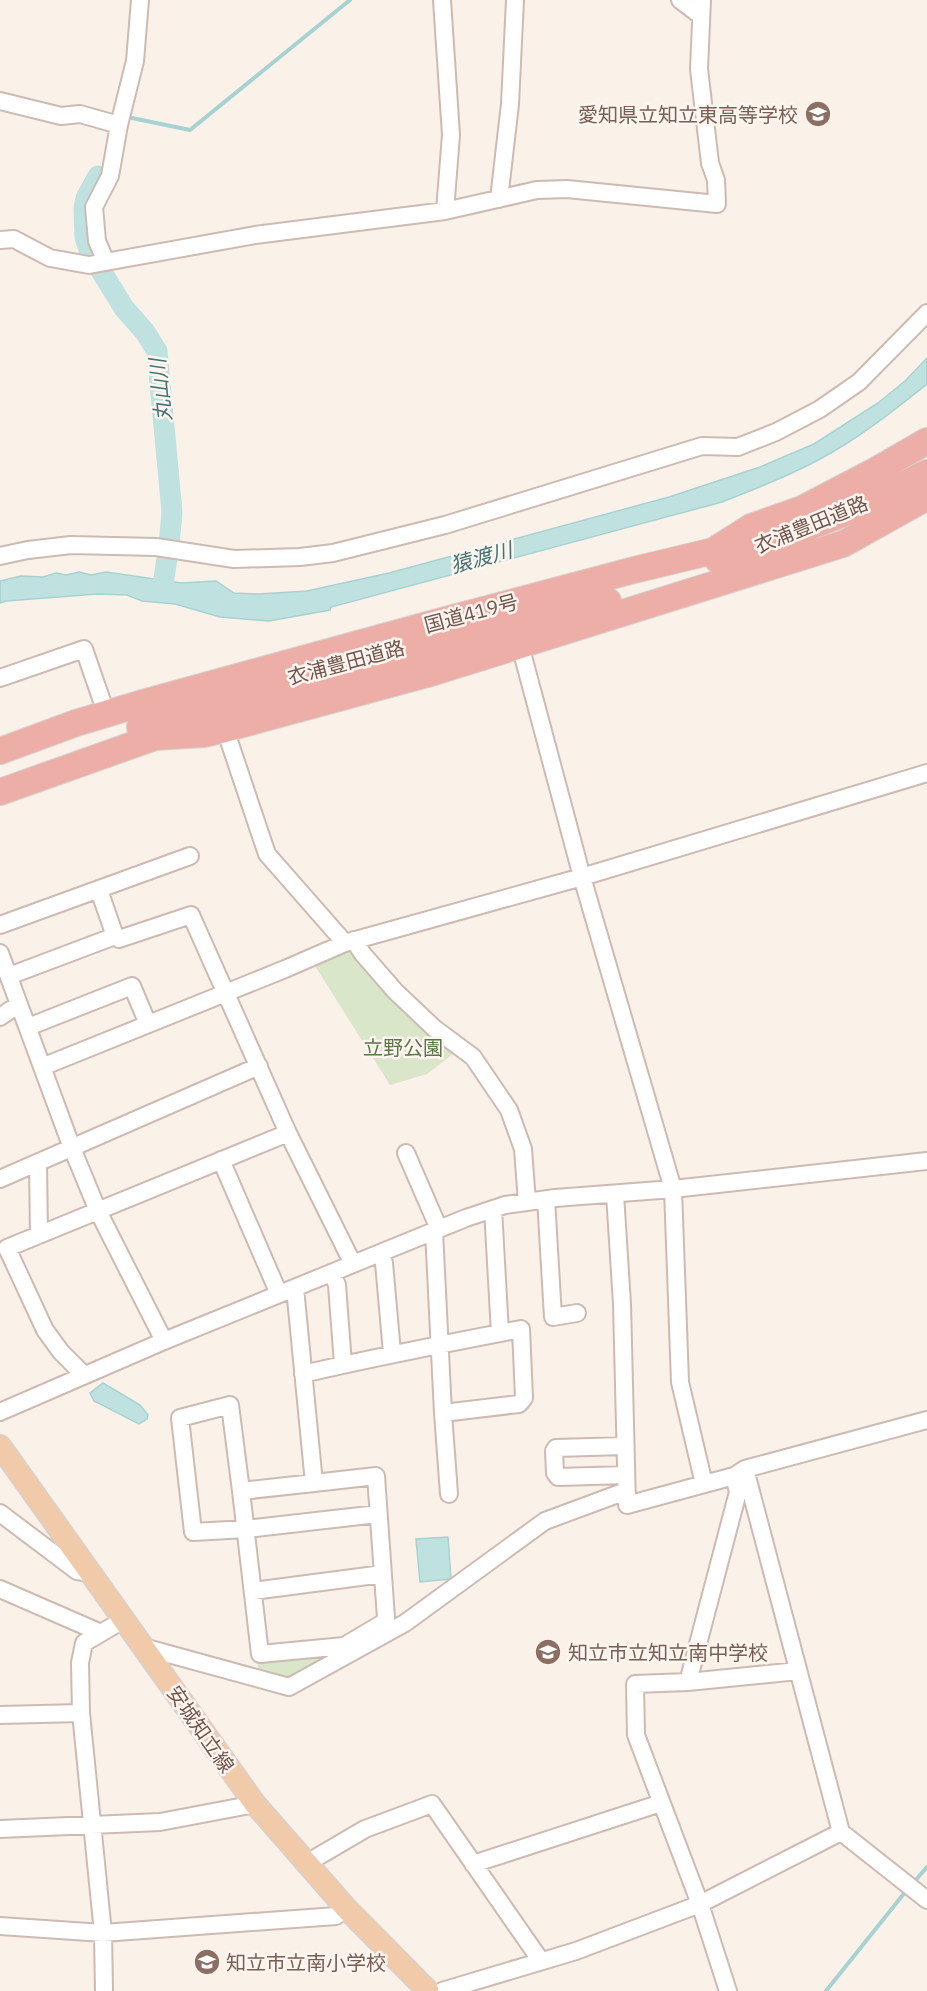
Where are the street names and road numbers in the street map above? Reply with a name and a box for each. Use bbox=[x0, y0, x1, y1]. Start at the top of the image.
street label: 衣浦豊田道路 bbox=[750, 489, 872, 559]
street label: 国道419号 bbox=[421, 588, 521, 638]
street label: 衣浦豊田道路 bbox=[285, 633, 407, 691]
street label: 安城知立線 bbox=[161, 1680, 241, 1778]

